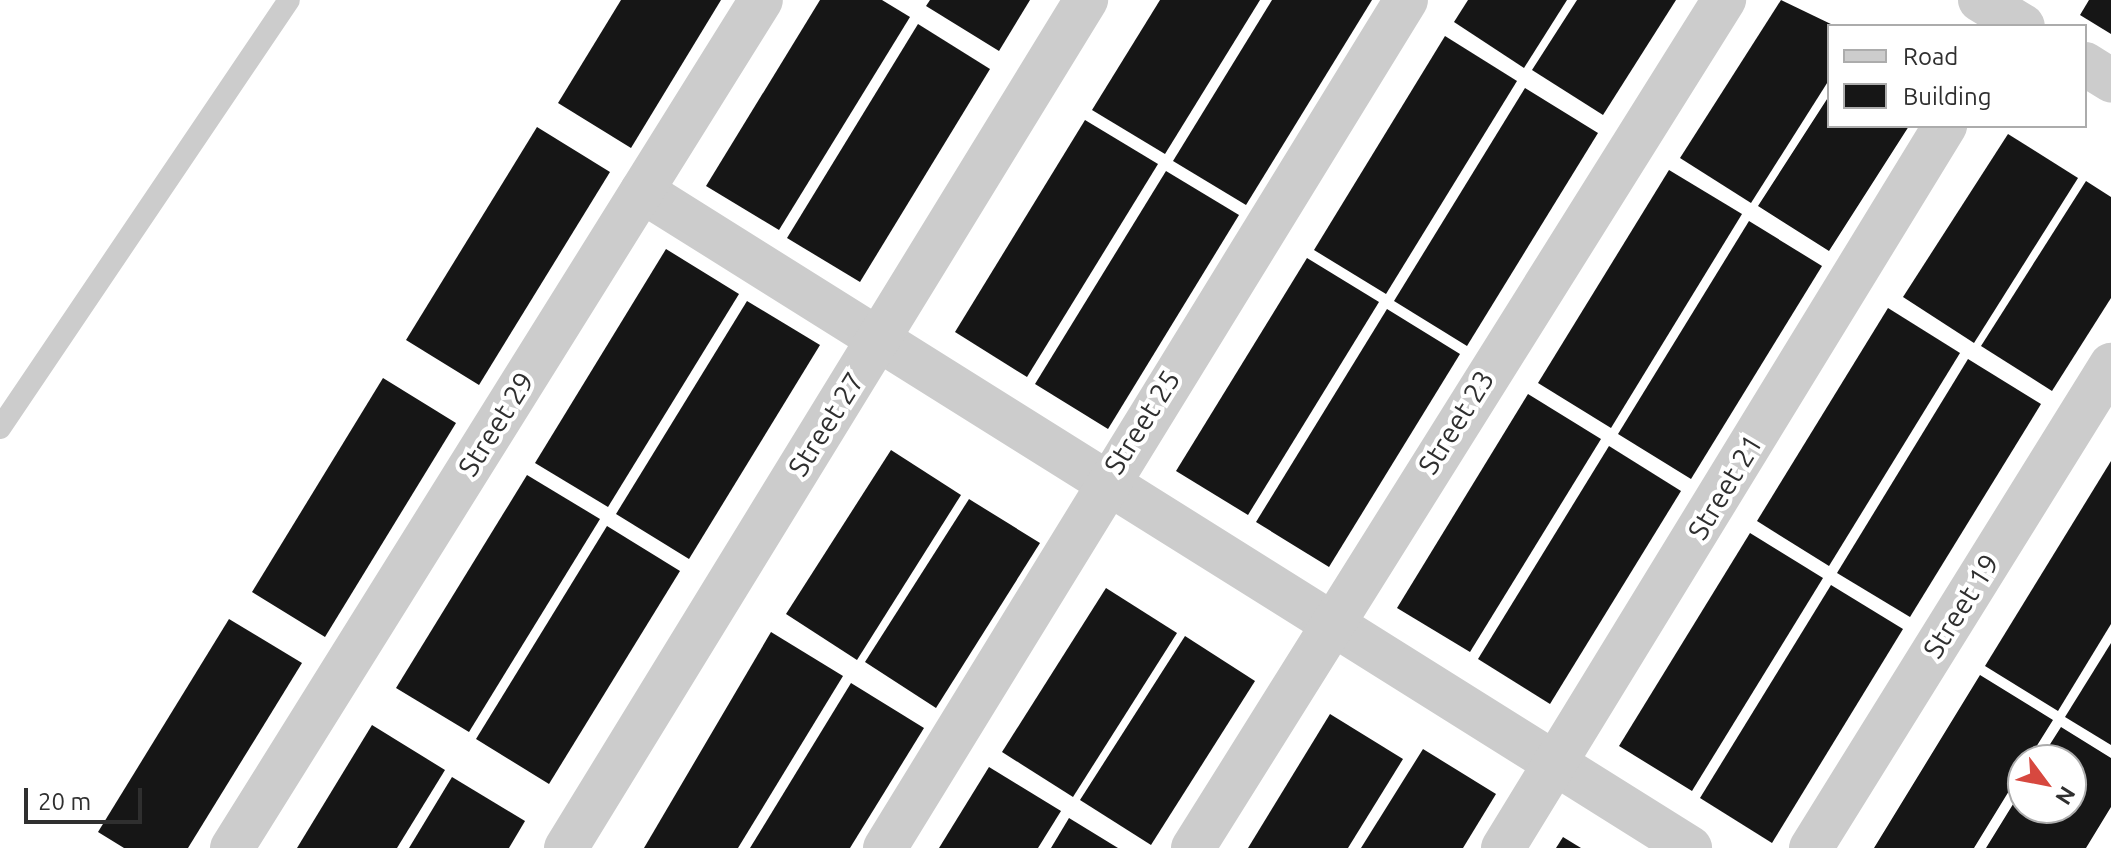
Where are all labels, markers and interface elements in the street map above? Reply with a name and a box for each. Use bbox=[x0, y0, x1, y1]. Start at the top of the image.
legend bbox=[1827, 24, 2087, 128]
text: Road bbox=[1903, 43, 1958, 70]
text: Building bbox=[1903, 83, 1991, 110]
street label: Street 25 bbox=[1097, 364, 1187, 480]
street label: Street 23 bbox=[1411, 364, 1501, 480]
street label: Street 29 bbox=[451, 366, 541, 482]
street label: Street 27 bbox=[781, 366, 871, 482]
street label: Street 21 bbox=[1681, 429, 1769, 545]
street label: Street 19 bbox=[1916, 548, 2006, 664]
north arrow bbox=[2007, 744, 2087, 824]
scale bar bbox=[28, 772, 146, 822]
text: N bbox=[2051, 782, 2081, 810]
text: 20 m bbox=[38, 788, 91, 815]

